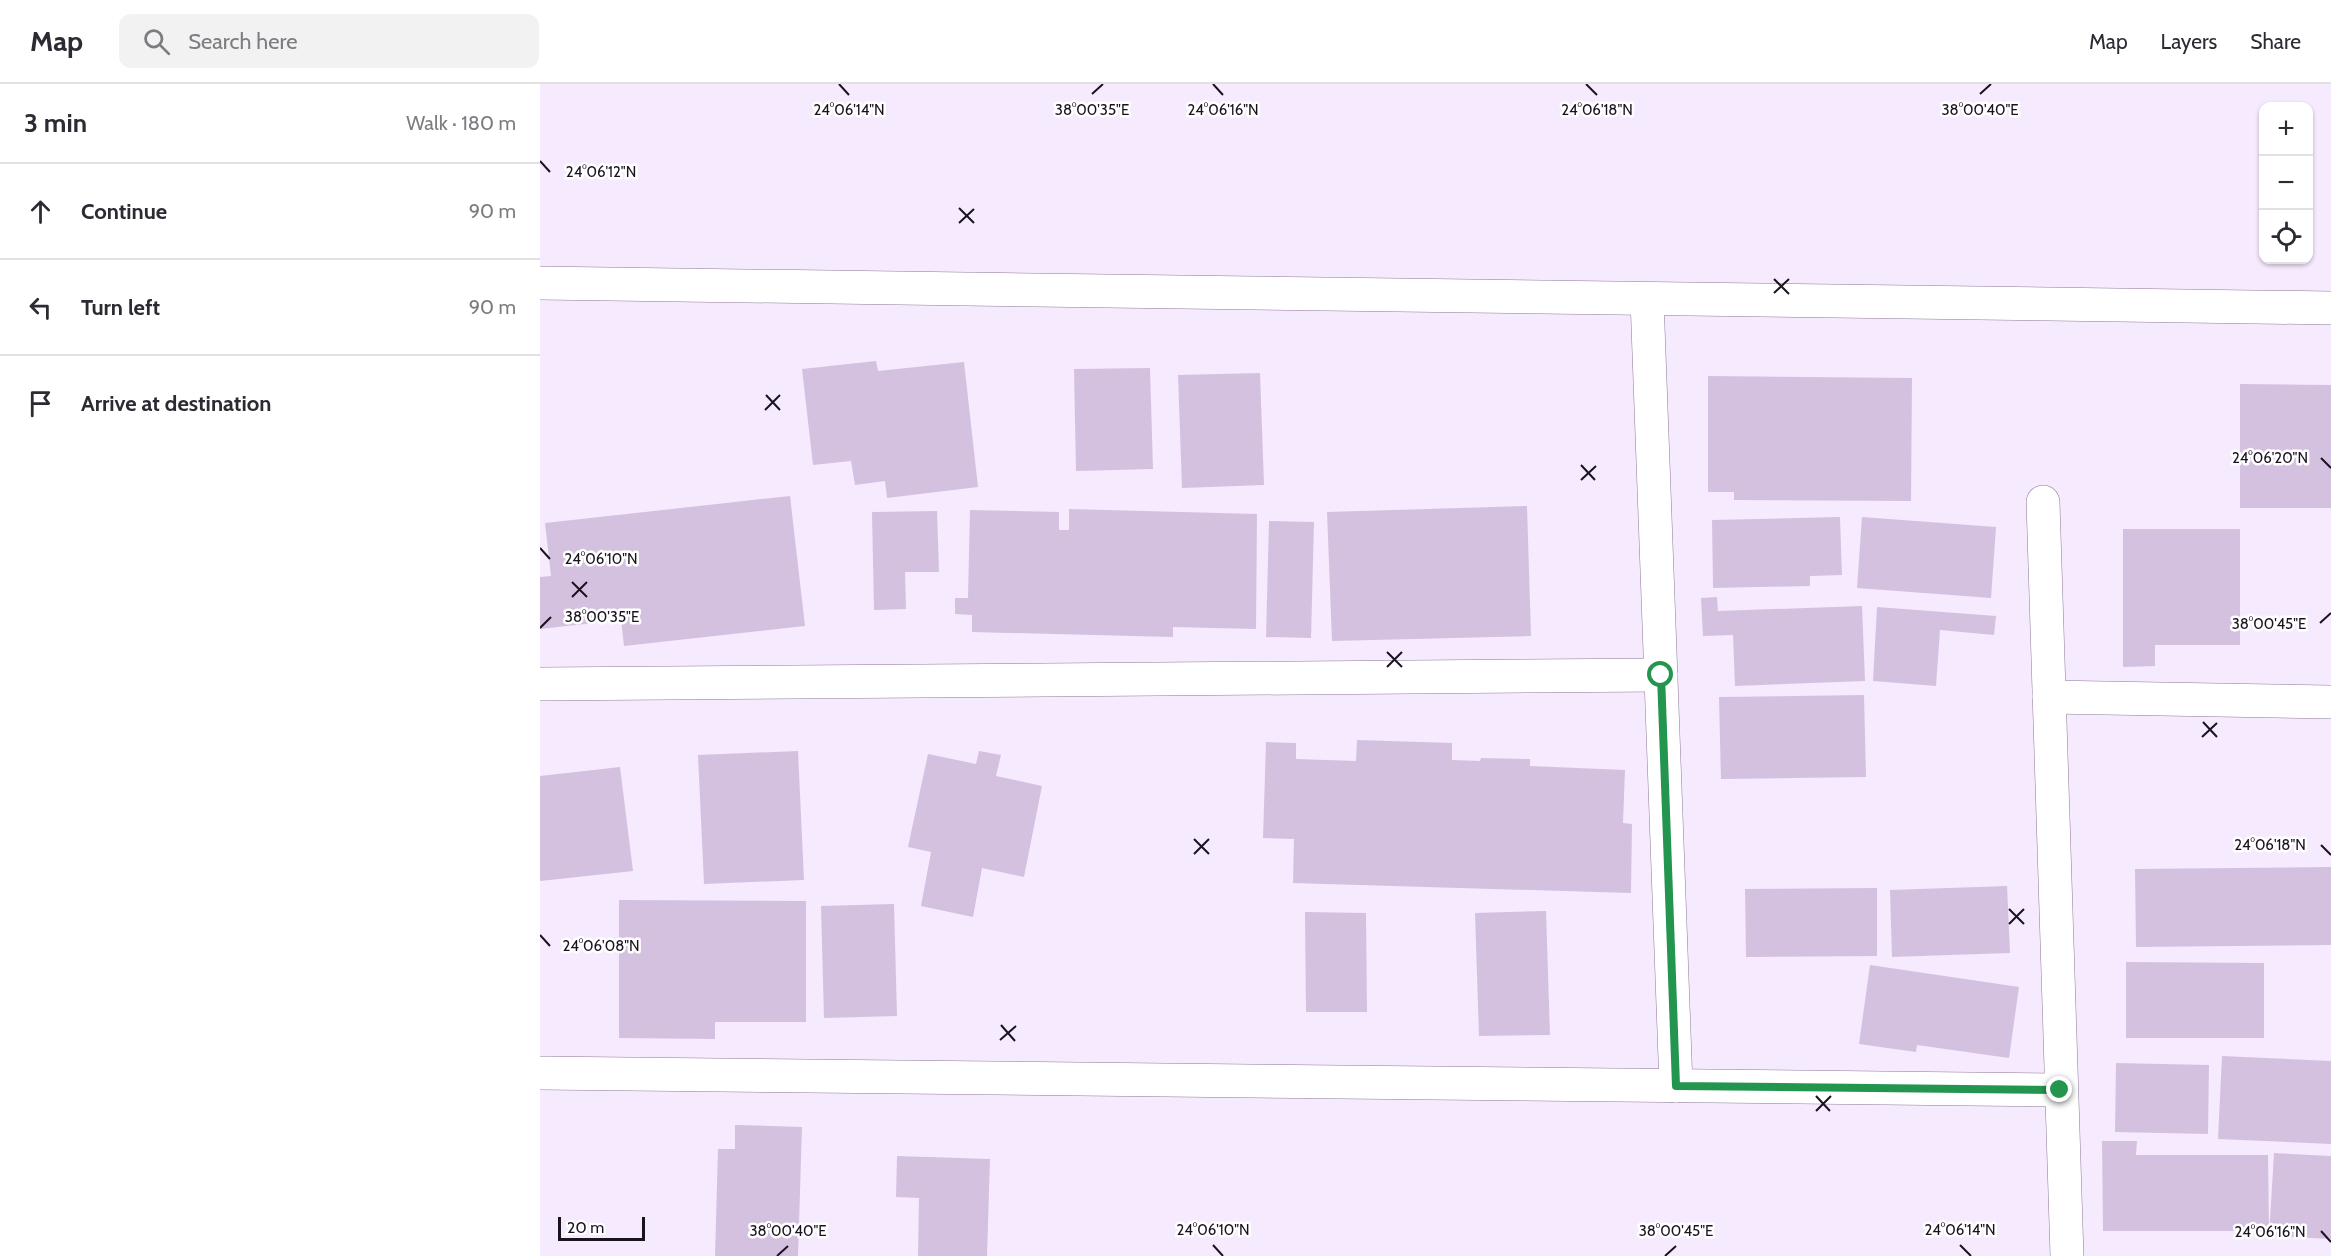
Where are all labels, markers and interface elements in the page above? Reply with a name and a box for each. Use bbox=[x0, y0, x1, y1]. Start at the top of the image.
search box bbox=[119, 14, 539, 68]
text: Map bbox=[30, 24, 83, 58]
icon: search bbox=[140, 25, 173, 58]
text: Search here bbox=[188, 28, 297, 55]
text: Map bbox=[2089, 29, 2128, 54]
text: Layers bbox=[2161, 29, 2217, 54]
text: Share bbox=[2250, 29, 2301, 54]
text: 24°06'14"N bbox=[813, 101, 885, 119]
text: 38°00'35"E bbox=[1055, 101, 1129, 119]
text: 24°06'16"N bbox=[1187, 101, 1259, 119]
text: 24°06'18"N bbox=[1561, 101, 1633, 119]
text: 38°00'40"E bbox=[1941, 101, 2019, 119]
map controls bbox=[2259, 102, 2313, 264]
button: + bbox=[2259, 102, 2313, 156]
text: 3 min bbox=[24, 107, 87, 139]
text: Walk · 180 m bbox=[406, 111, 516, 135]
button: − bbox=[2259, 156, 2313, 210]
text: 24°06'12"N bbox=[566, 163, 636, 181]
icon: ahead bbox=[24, 195, 57, 228]
text: Continue bbox=[81, 198, 167, 225]
text: 90 m bbox=[469, 199, 516, 223]
button: locate bbox=[2259, 210, 2313, 264]
icon: left bbox=[24, 291, 57, 324]
text: Turn left bbox=[81, 294, 160, 321]
text: 90 m bbox=[469, 295, 516, 319]
icon: arrive bbox=[24, 387, 57, 420]
text: Arrive at destination bbox=[81, 390, 271, 417]
text: 24°06'20"N bbox=[2232, 449, 2308, 467]
text: 24°06'10"N bbox=[564, 550, 638, 568]
text: 38°00'35"E bbox=[565, 608, 639, 626]
text: 38°00'45"E bbox=[2232, 615, 2306, 633]
route start bbox=[1647, 661, 1673, 687]
text: 24°06'18"N bbox=[2234, 836, 2306, 854]
text: 24°06'08"N bbox=[562, 937, 640, 955]
route end bbox=[2046, 1076, 2072, 1102]
scale bar bbox=[558, 1214, 645, 1242]
text: 20 m bbox=[567, 1218, 604, 1237]
text: 24°06'10"N bbox=[1176, 1221, 1250, 1239]
text: 24°06'14"N bbox=[1924, 1221, 1996, 1239]
text: 38°00'40"E bbox=[749, 1222, 827, 1240]
text: 38°00'45"E bbox=[1639, 1222, 1713, 1240]
text: 24°06'16"N bbox=[2234, 1223, 2306, 1241]

